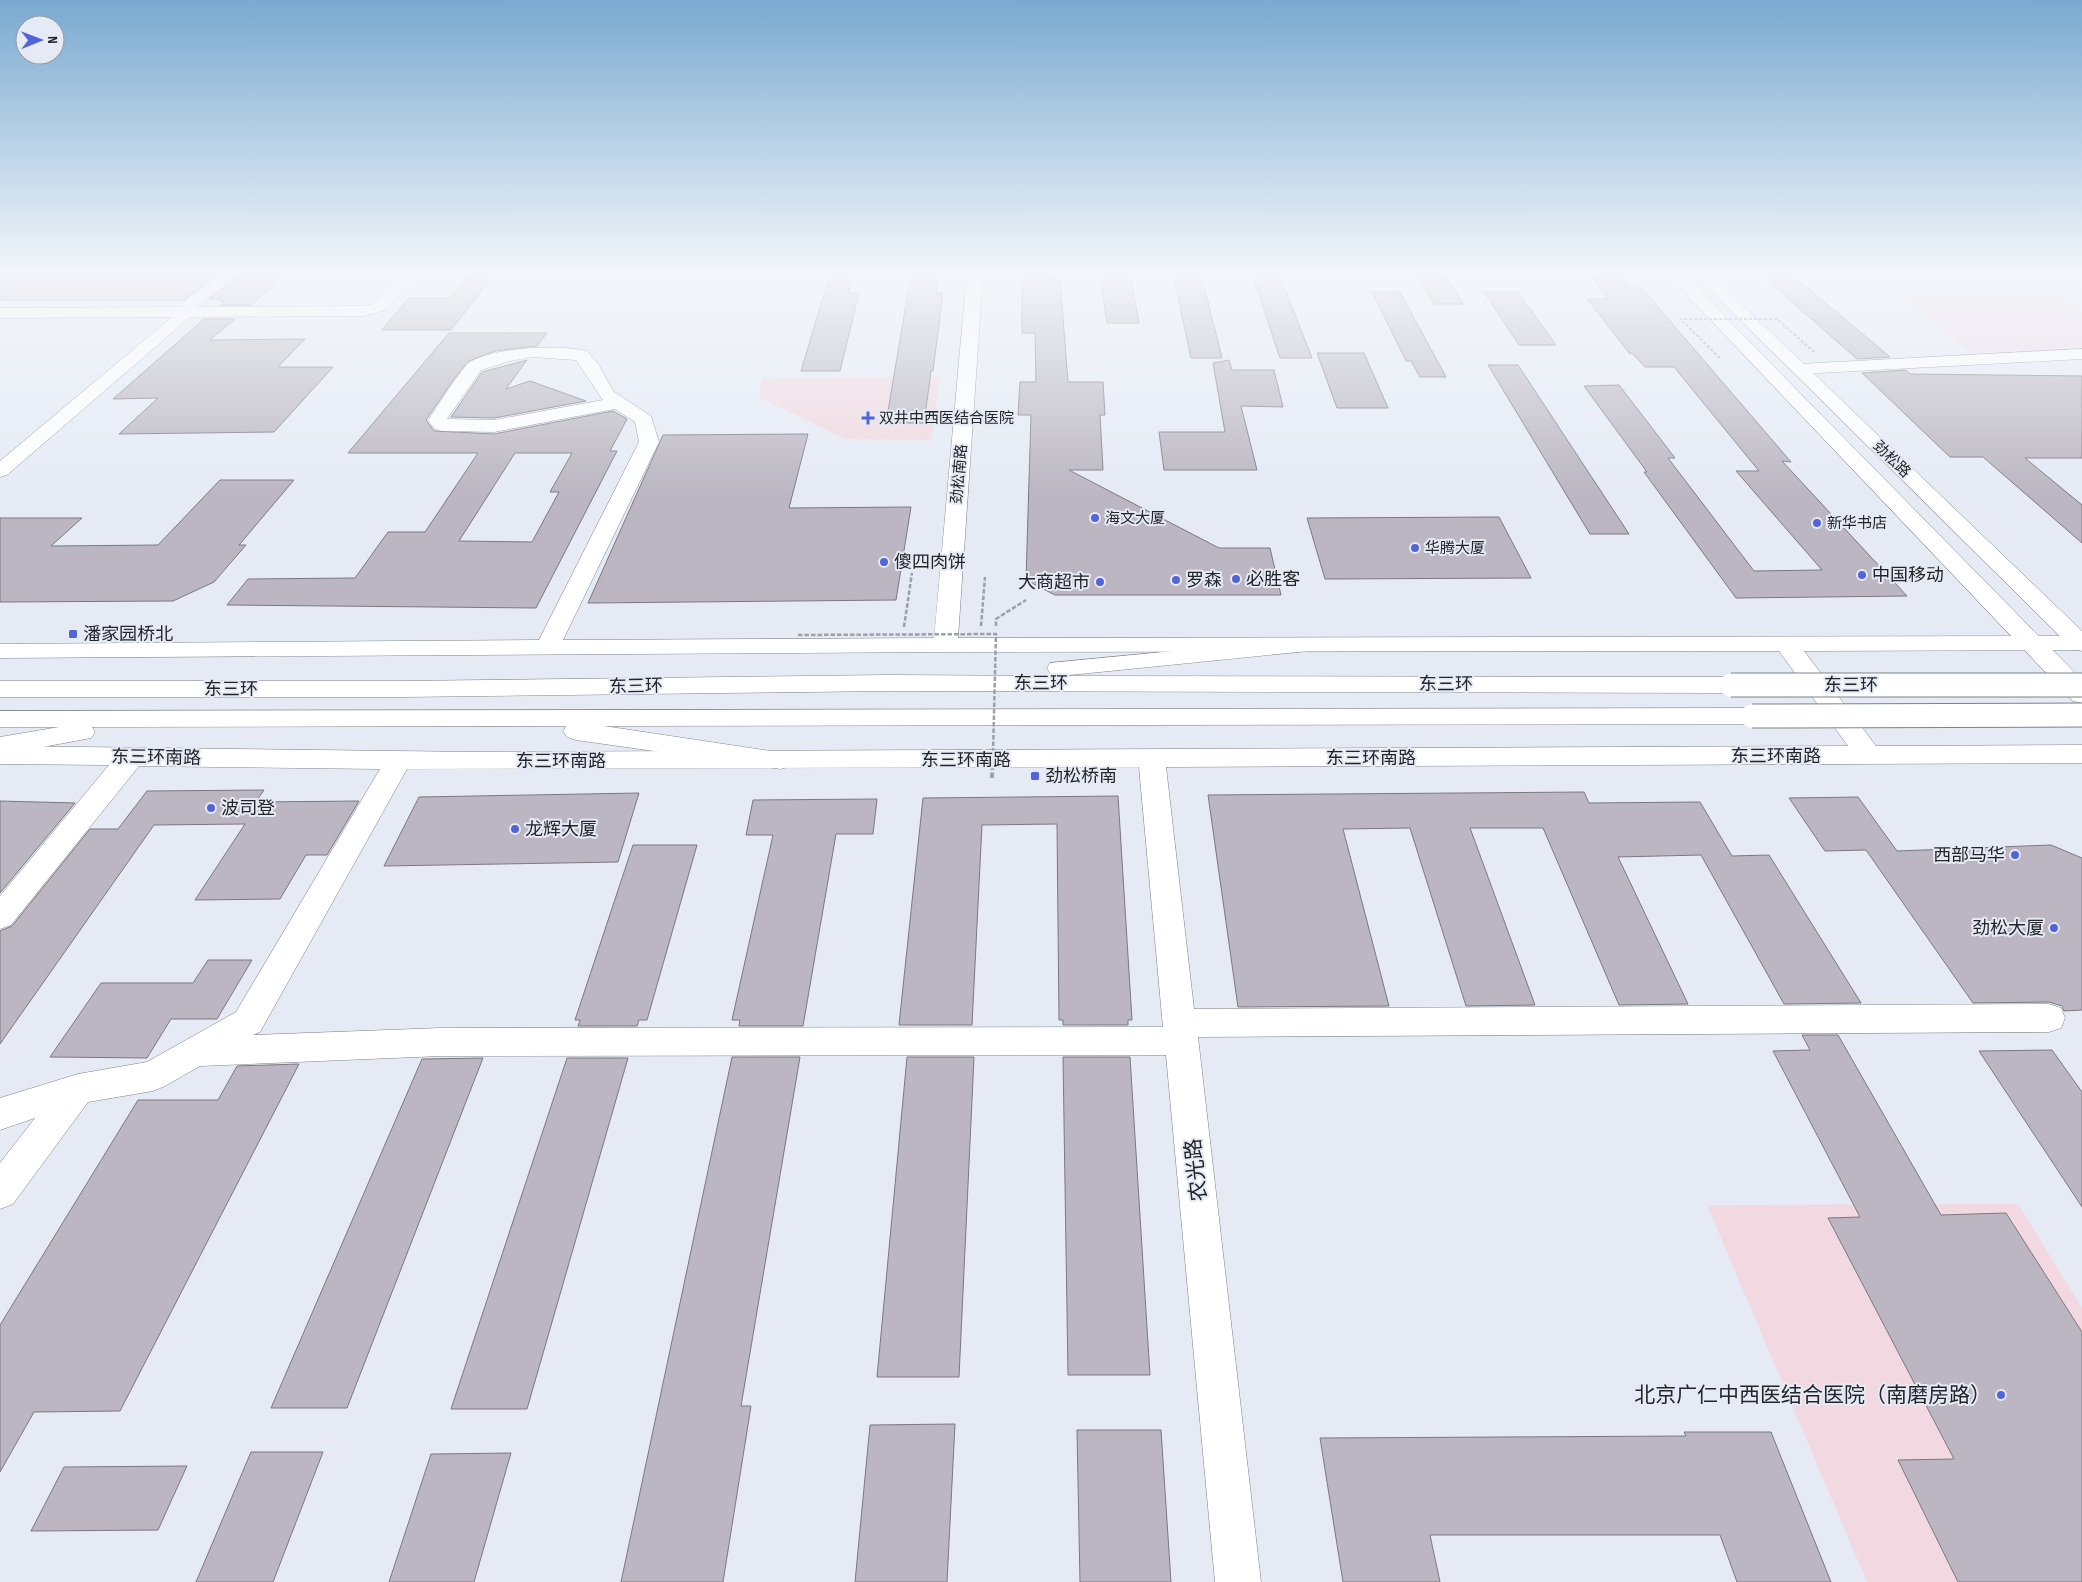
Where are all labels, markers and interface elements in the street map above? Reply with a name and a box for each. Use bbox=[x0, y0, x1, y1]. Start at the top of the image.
north arrow bbox=[15, 15, 65, 65]
text: N bbox=[44, 36, 61, 44]
place label: 双井中西医结合医院 bbox=[879, 409, 1014, 428]
marker: 双井中西医结合医院 bbox=[861, 411, 875, 425]
street label: 劲松路 bbox=[1869, 437, 1914, 482]
street label: 劲松南路 bbox=[947, 443, 972, 505]
place label: 海文大厦 bbox=[1105, 509, 1165, 528]
marker: 海文大厦 bbox=[1089, 512, 1101, 524]
place label: 新华书店 bbox=[1827, 514, 1887, 533]
marker: 新华书店 bbox=[1811, 517, 1823, 529]
place label: 华腾大厦 bbox=[1425, 539, 1485, 558]
marker: 华腾大厦 bbox=[1409, 542, 1421, 554]
place label: 傻四肉饼 bbox=[894, 552, 966, 573]
marker: 傻四肉饼 bbox=[878, 556, 890, 568]
place label: 中国移动 bbox=[1872, 565, 1944, 586]
place label: 必胜客 bbox=[1246, 569, 1300, 590]
marker: 中国移动 bbox=[1856, 569, 1868, 581]
place label: 罗森 bbox=[1186, 570, 1222, 591]
place label: 大商超市 bbox=[1018, 572, 1090, 593]
marker: 必胜客 bbox=[1230, 573, 1242, 585]
marker: 罗森 bbox=[1170, 574, 1182, 586]
marker: 大商超市 bbox=[1094, 576, 1106, 588]
place label: 潘家园桥北 bbox=[83, 624, 173, 645]
marker: 潘家园桥北 bbox=[67, 628, 79, 640]
street label: 东三环 bbox=[1014, 673, 1068, 694]
street label: 东三环 bbox=[1419, 674, 1473, 695]
street label: 东三环 bbox=[1824, 675, 1878, 696]
street label: 东三环 bbox=[609, 676, 663, 697]
street label: 东三环 bbox=[204, 679, 258, 700]
street label: 东三环南路 bbox=[111, 746, 201, 769]
street label: 东三环南路 bbox=[1731, 746, 1821, 767]
street label: 东三环南路 bbox=[1326, 748, 1416, 769]
street label: 东三环南路 bbox=[921, 750, 1011, 771]
street label: 东三环南路 bbox=[516, 751, 606, 772]
place label: 劲松桥南 bbox=[1045, 766, 1117, 787]
marker: 劲松桥南 bbox=[1029, 770, 1041, 782]
place label: 波司登 bbox=[221, 798, 275, 819]
marker: 波司登 bbox=[205, 802, 217, 814]
place label: 龙辉大厦 bbox=[525, 819, 597, 840]
marker: 龙辉大厦 bbox=[509, 823, 521, 835]
place label: 西部马华 bbox=[1933, 845, 2005, 866]
marker: 西部马华 bbox=[2009, 849, 2021, 861]
place label: 劲松大厦 bbox=[1972, 918, 2044, 939]
marker: 劲松大厦 bbox=[2048, 922, 2060, 934]
street label: 农光路 bbox=[1181, 1137, 1212, 1203]
place label: 北京广仁中西医结合医院（南磨房路） bbox=[1634, 1383, 1991, 1408]
marker: 北京广仁中西医结合医院（南磨房路） bbox=[1995, 1389, 2007, 1401]

